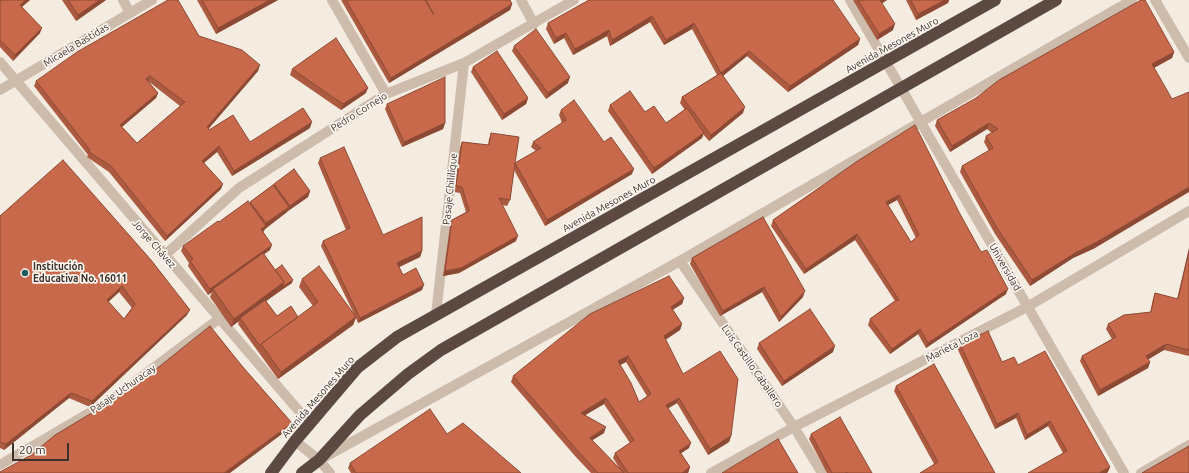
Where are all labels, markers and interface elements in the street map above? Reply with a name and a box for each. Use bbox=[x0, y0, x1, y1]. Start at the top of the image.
street label: Avenida Mesones Muro bbox=[843, 14, 941, 76]
street label: Micaela Bastidas bbox=[41, 21, 111, 69]
street label: Pedro Cornejo bbox=[329, 90, 389, 134]
street label: Pasaje Chililique bbox=[440, 152, 460, 226]
street label: Avenida Mesones Muro bbox=[560, 173, 658, 235]
street label: Jorge Chávez bbox=[130, 217, 178, 271]
street label: Universidad bbox=[987, 241, 1023, 293]
place label: Institución Educativa No. 16011 bbox=[33, 261, 127, 284]
marker: Institución Educativa No. 16011 bbox=[20, 268, 30, 278]
street label: Luis Castillo Caballero bbox=[719, 322, 785, 410]
street label: Marieta Loza bbox=[924, 328, 980, 364]
street label: Avenida Mesones Muro bbox=[279, 354, 357, 440]
street label: Pasaje Uchuracay bbox=[88, 362, 158, 416]
scale bar bbox=[14, 435, 71, 461]
text: 20 m bbox=[19, 443, 46, 456]

